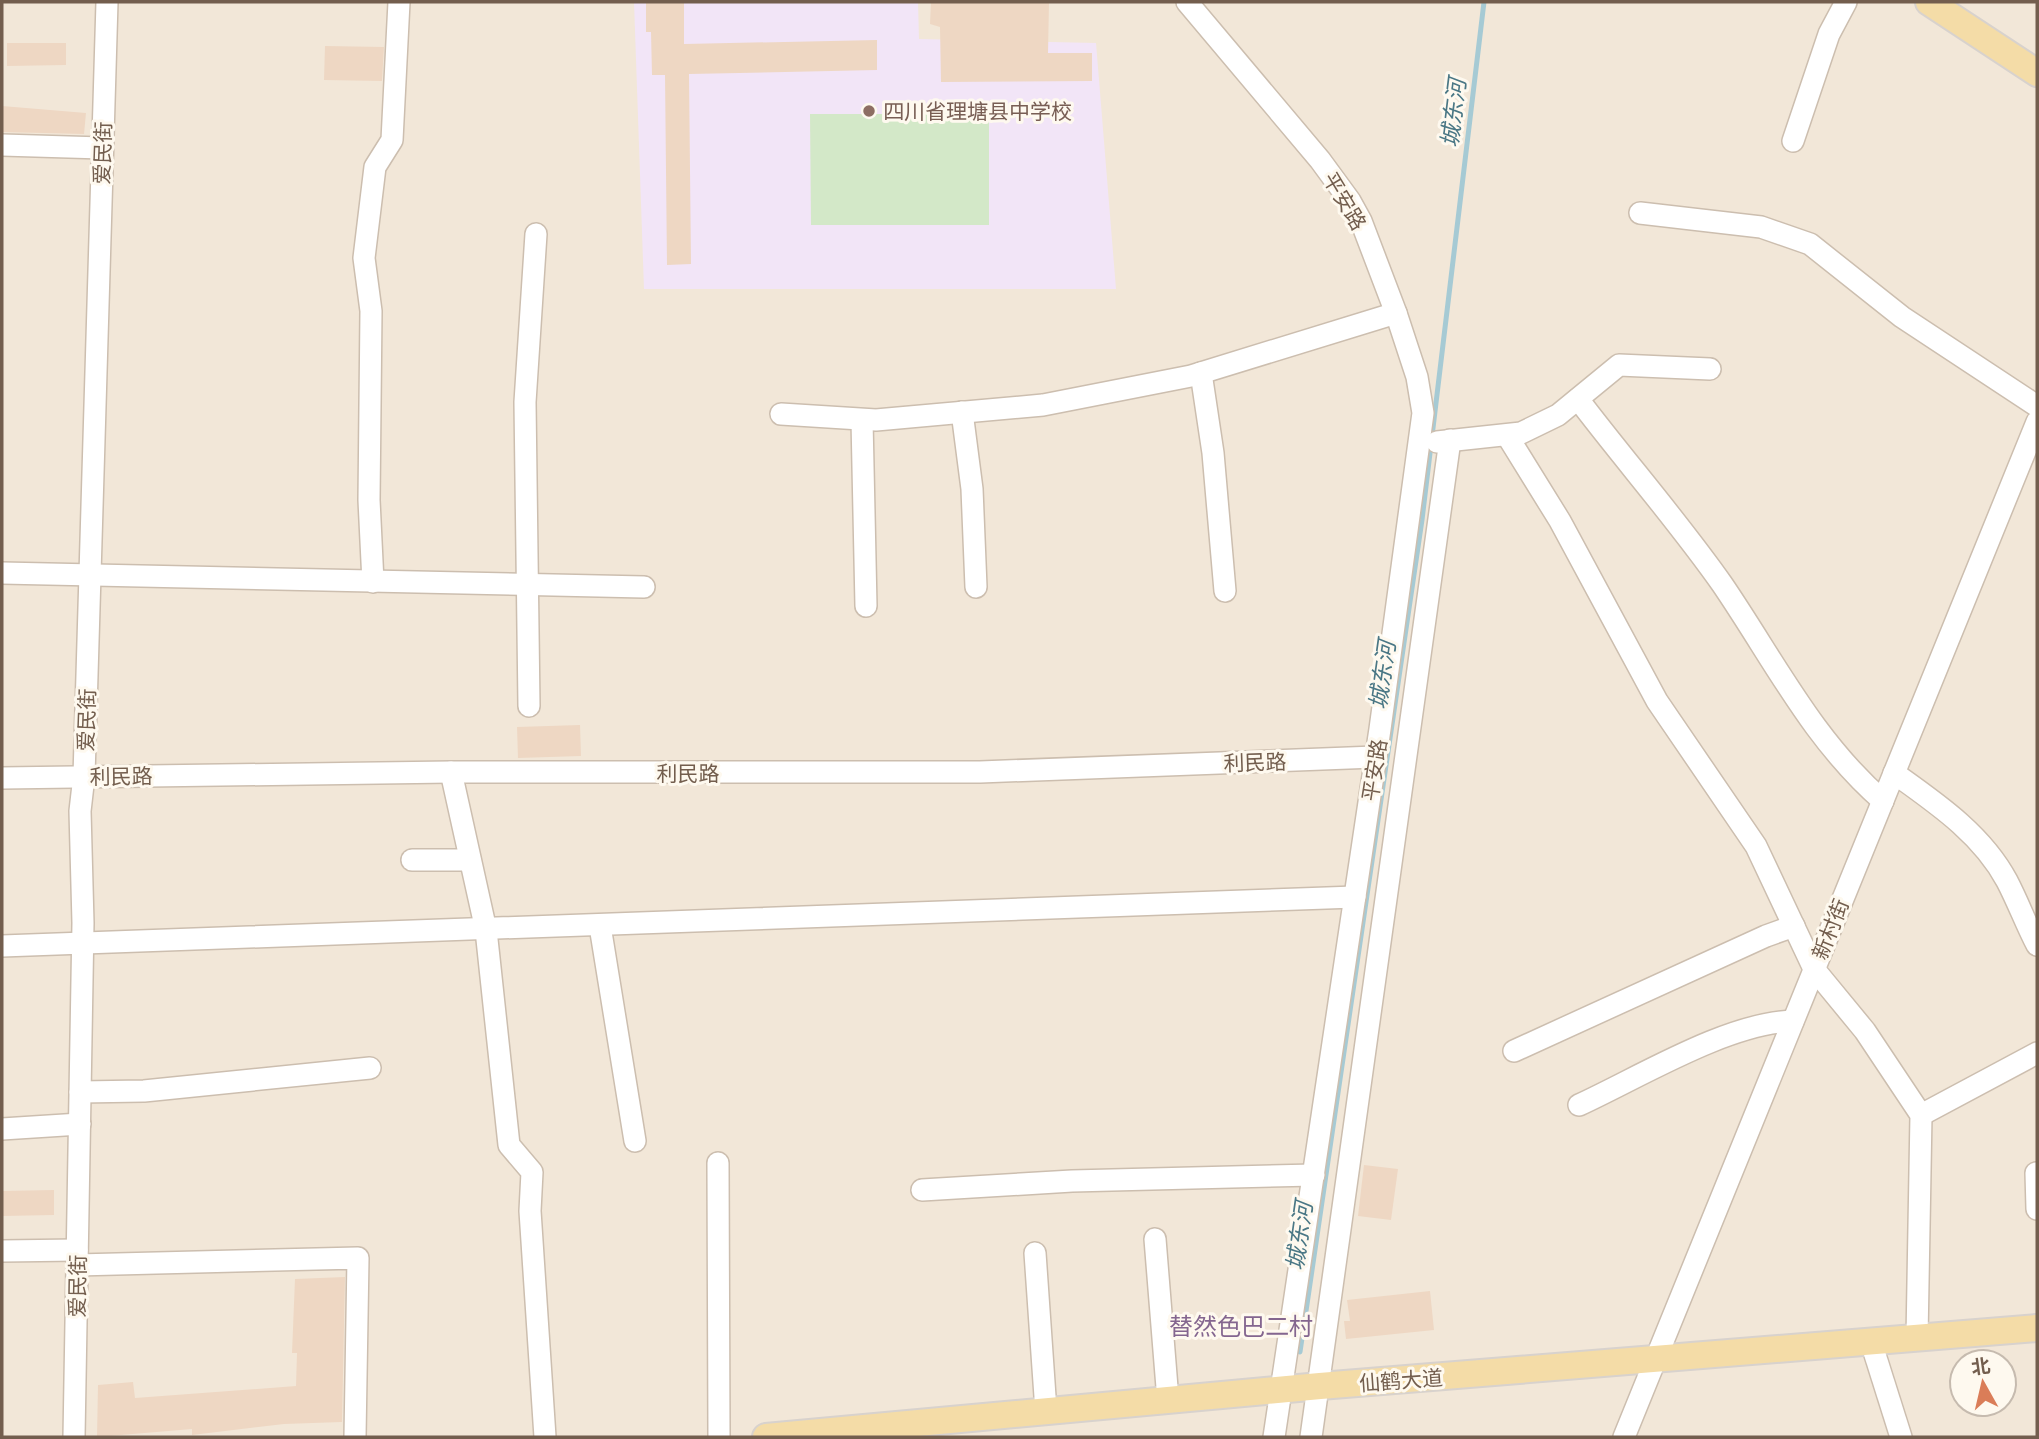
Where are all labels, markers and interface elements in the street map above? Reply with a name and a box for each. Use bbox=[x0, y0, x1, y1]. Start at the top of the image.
water label: 城东河 bbox=[1434, 73, 1472, 149]
place label: 四川省理塘县中学校 bbox=[883, 98, 1072, 124]
marker: 四川省理塘县中学校 bbox=[861, 103, 877, 119]
street label: 爱民街 bbox=[88, 121, 116, 185]
street label: 平安路 bbox=[1318, 167, 1372, 235]
water label: 城东河 bbox=[1363, 635, 1402, 711]
street label: 爱民街 bbox=[72, 688, 100, 752]
street label: 平安路 bbox=[1356, 737, 1392, 803]
street label: 利民路 bbox=[1223, 748, 1287, 776]
street label: 利民路 bbox=[657, 760, 720, 786]
street label: 利民路 bbox=[89, 762, 153, 790]
street label: 新村街 bbox=[1806, 895, 1854, 963]
water label: 城东河 bbox=[1280, 1196, 1319, 1272]
street label: 爱民街 bbox=[63, 1254, 91, 1318]
district label: 替然色巴二村 bbox=[1169, 1311, 1313, 1341]
north arrow bbox=[1948, 1348, 2018, 1418]
text: 北 bbox=[1970, 1353, 1992, 1379]
street label: 仙鹤大道 bbox=[1358, 1364, 1444, 1396]

